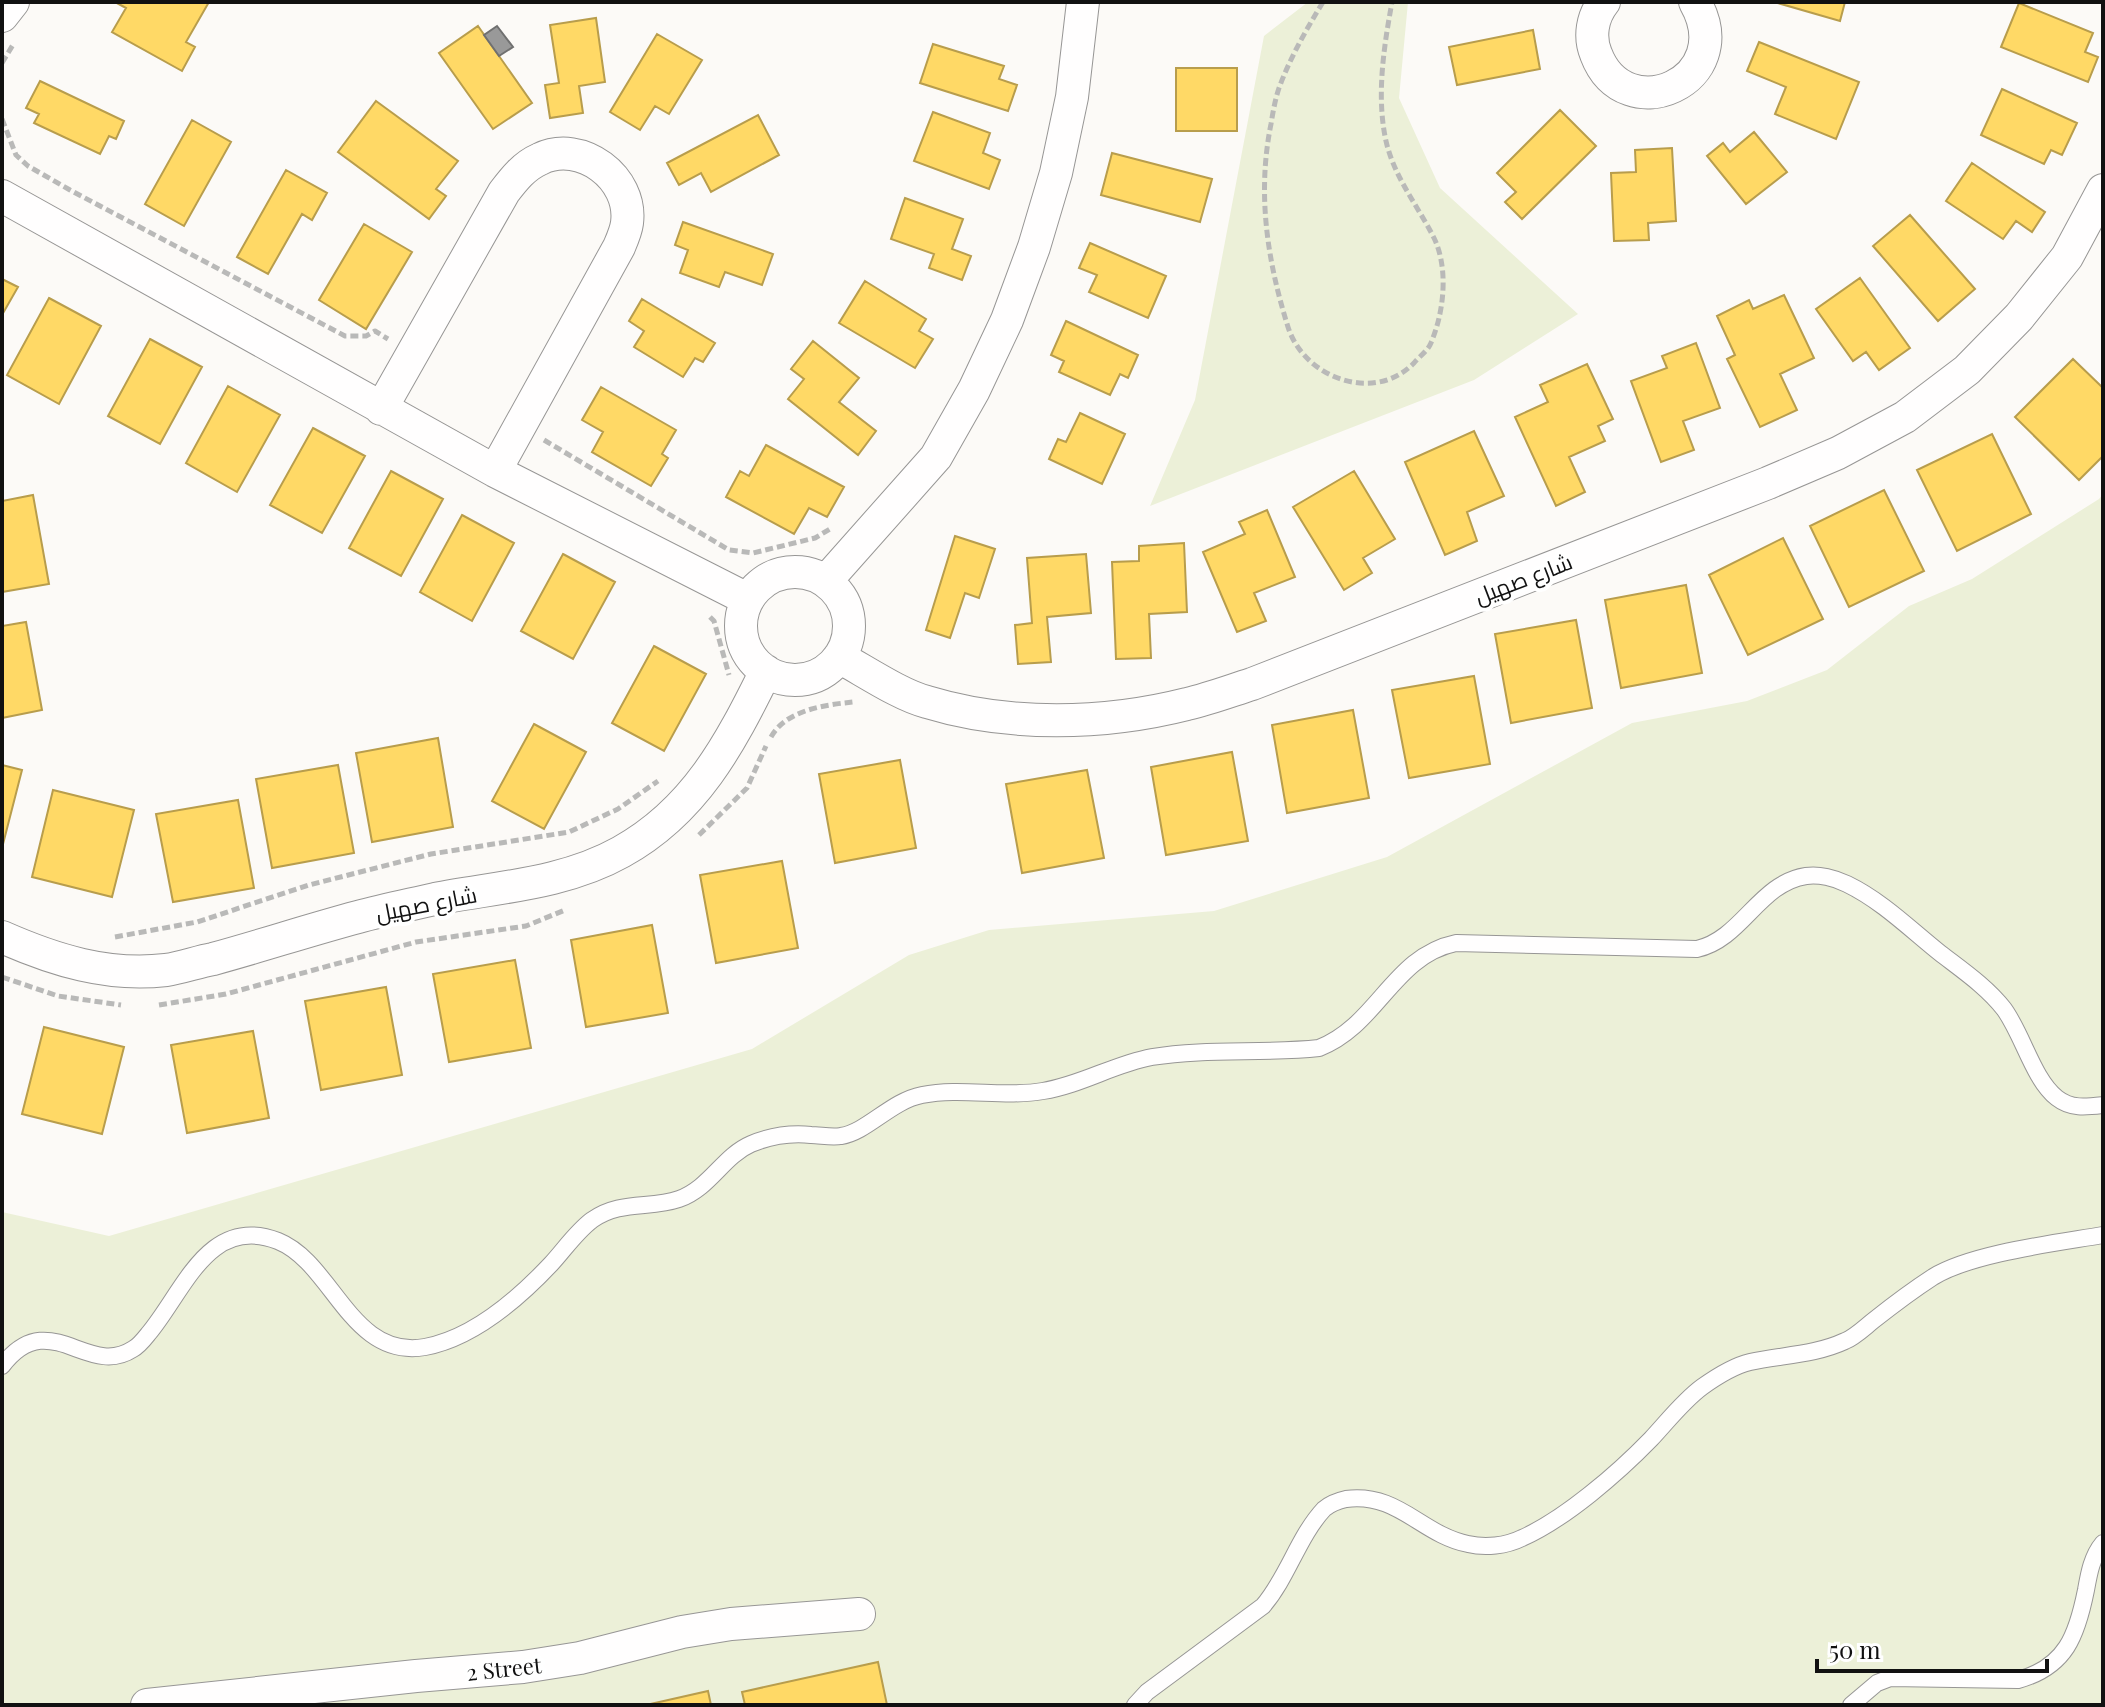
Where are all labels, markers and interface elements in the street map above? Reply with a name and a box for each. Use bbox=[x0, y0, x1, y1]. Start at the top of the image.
street label: شارع صهيل bbox=[1470, 546, 1577, 611]
street label: شارع صهيل bbox=[373, 878, 479, 928]
scale bar bbox=[1817, 1623, 2047, 1673]
text: 50 m bbox=[1829, 1633, 1881, 1665]
street label: 2 Street bbox=[465, 1649, 544, 1687]

